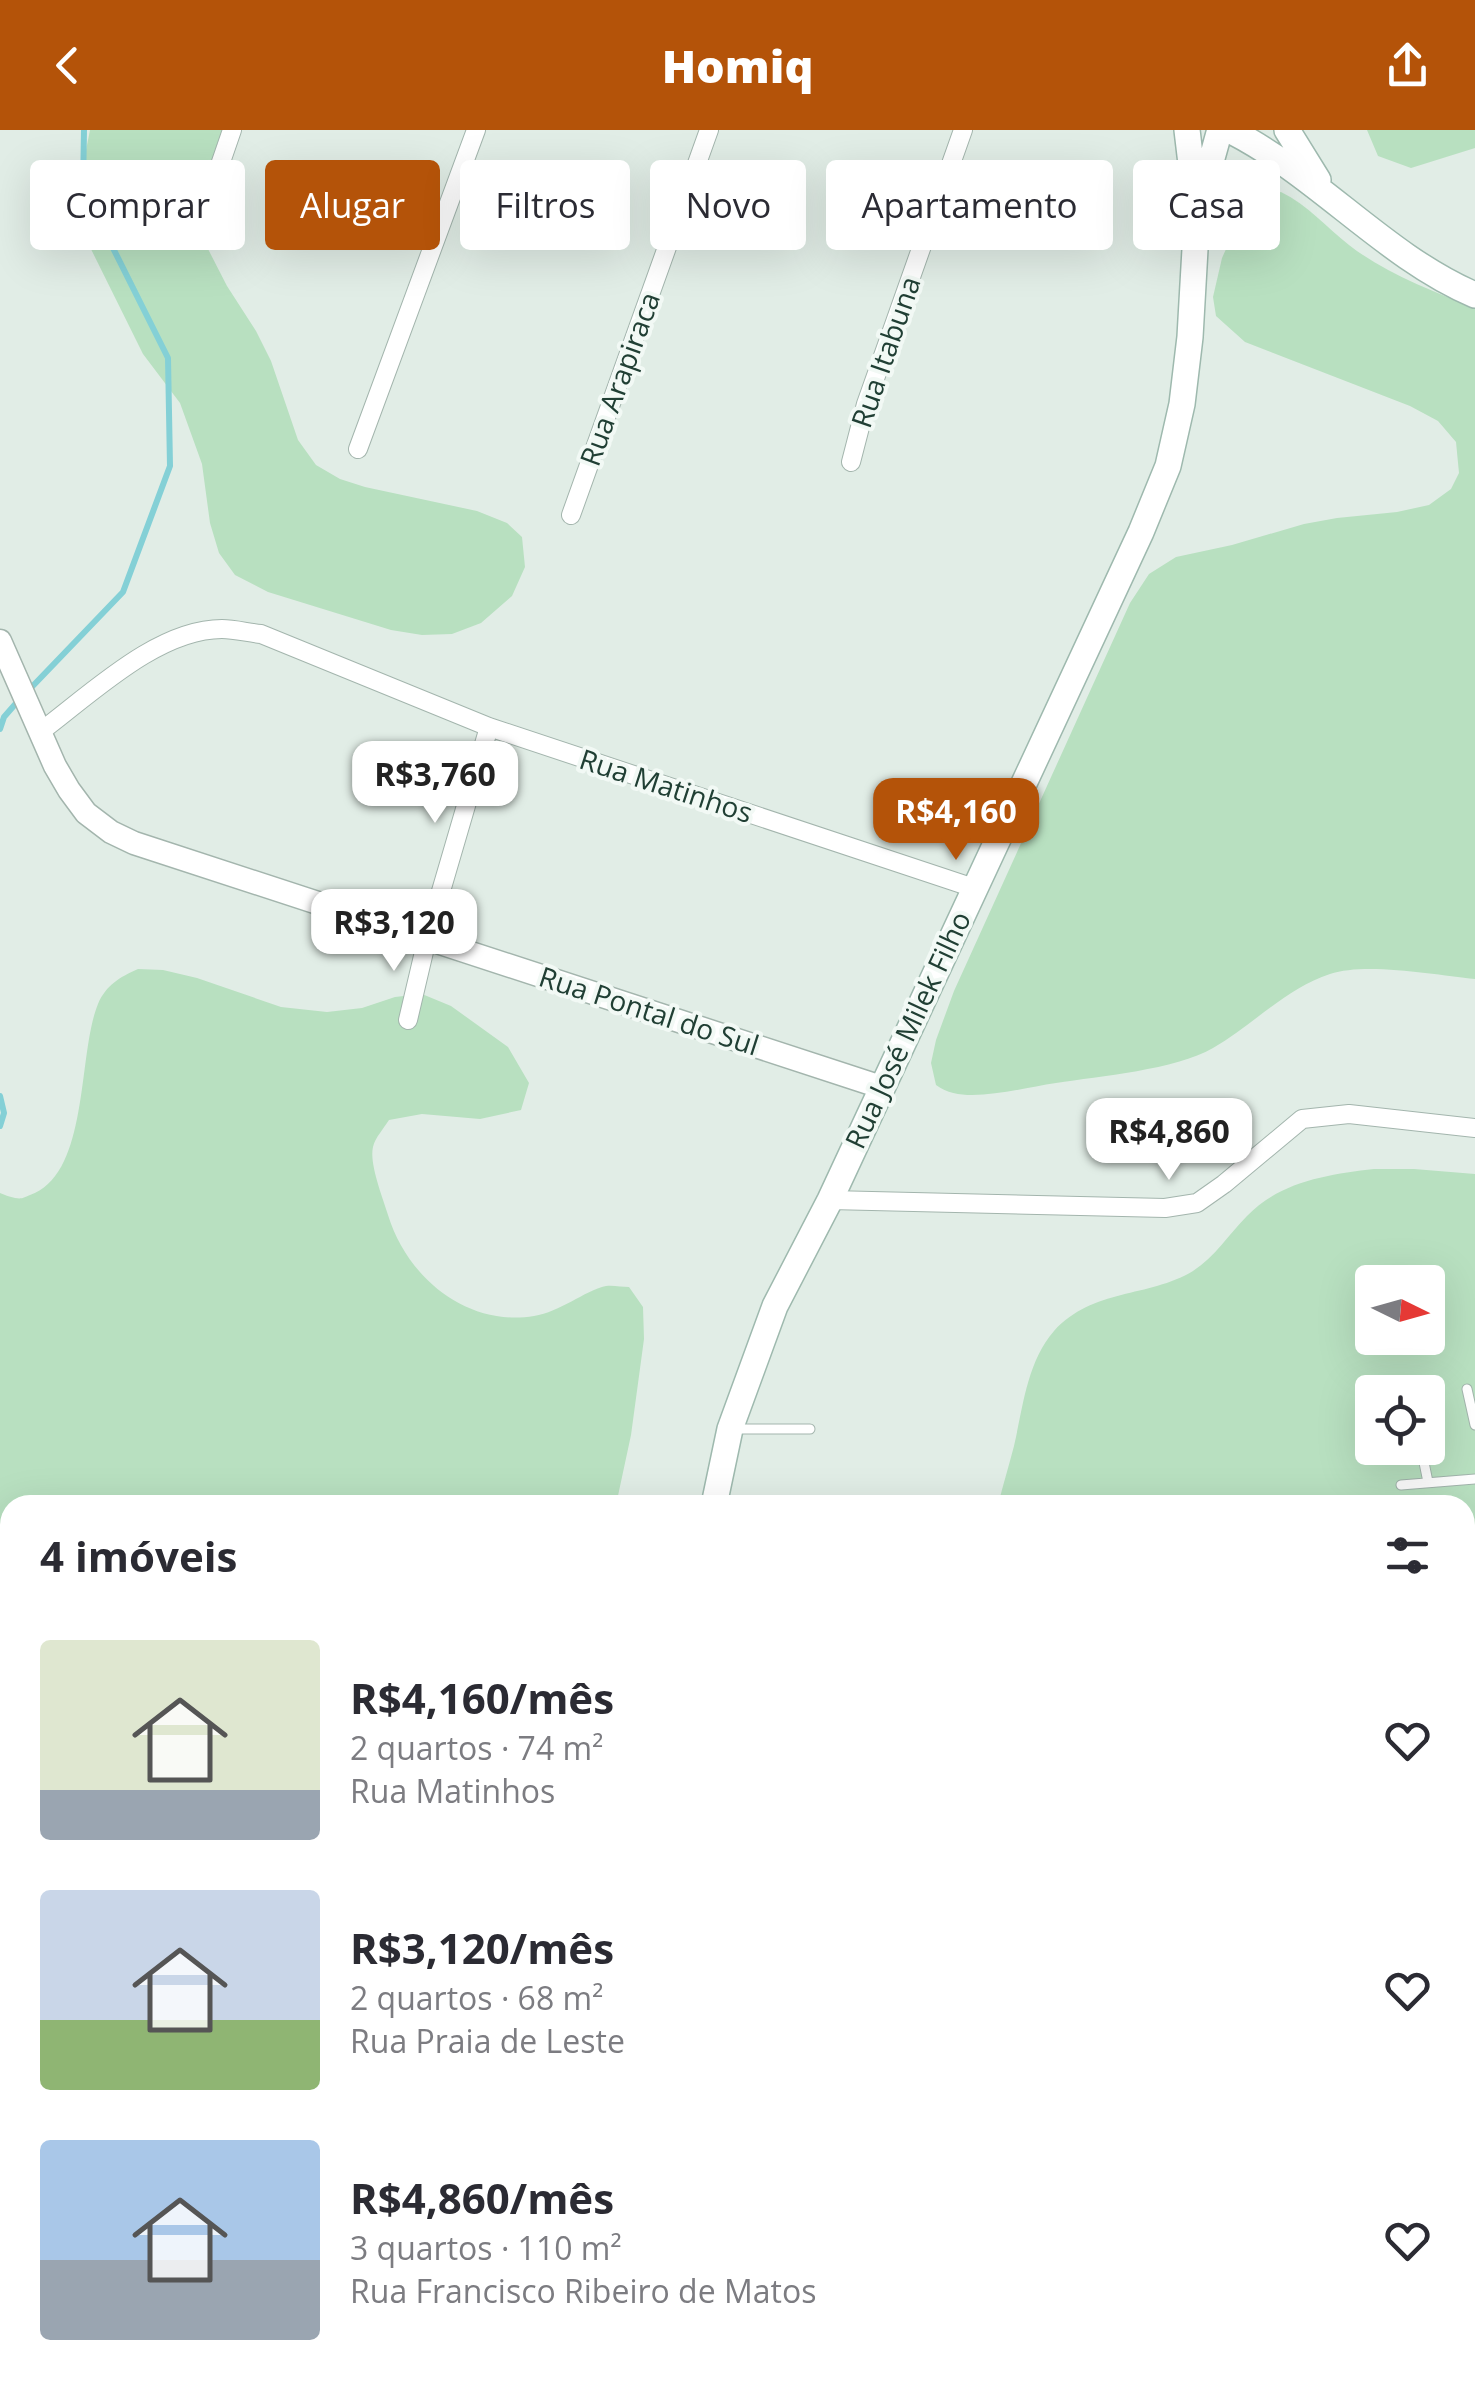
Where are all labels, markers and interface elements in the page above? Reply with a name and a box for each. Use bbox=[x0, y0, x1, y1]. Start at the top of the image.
text: Homiq bbox=[662, 35, 813, 96]
icon: back bbox=[40, 38, 95, 93]
icon: share bbox=[1380, 38, 1435, 93]
chip: Comprar bbox=[30, 160, 245, 250]
chip: Alugar bbox=[265, 160, 440, 250]
chip: Filtros bbox=[460, 160, 630, 250]
chip: Novo bbox=[650, 160, 806, 250]
chip: Apartamento bbox=[826, 160, 1113, 250]
chip: Casa bbox=[1133, 160, 1280, 250]
street label: Rua Itabuna bbox=[841, 271, 929, 432]
street label: Rua Arapiraca bbox=[570, 287, 668, 471]
street label: Rua Matinhos bbox=[575, 739, 758, 831]
pin: R$3,760 bbox=[343, 741, 527, 826]
text: R$3,760 bbox=[374, 752, 496, 795]
pin: R$4,160 bbox=[864, 778, 1048, 863]
text: R$4,160 bbox=[895, 789, 1017, 832]
pin: R$3,120 bbox=[302, 889, 486, 974]
text: R$3,120 bbox=[333, 900, 455, 943]
street label: Rua José Milek Filho bbox=[835, 905, 979, 1154]
street label: Rua Pontal do Sul bbox=[535, 957, 764, 1063]
pin: R$4,860 bbox=[1077, 1098, 1261, 1183]
text: R$4,860 bbox=[1108, 1109, 1230, 1152]
north arrow bbox=[1355, 1265, 1445, 1355]
map controls bbox=[1355, 1265, 1445, 1465]
button: locate bbox=[1355, 1375, 1445, 1465]
text: 4 imóveis bbox=[40, 1527, 237, 1584]
icon: filters bbox=[1380, 1528, 1435, 1583]
text: R$4,160/mês bbox=[350, 1669, 614, 1726]
icon: home bbox=[120, 1680, 240, 1800]
icon: heart bbox=[1380, 1713, 1435, 1768]
text: 2 quartos · 74 m² bbox=[350, 1726, 603, 1769]
text: Rua Matinhos bbox=[350, 1769, 555, 1812]
text: R$3,120/mês bbox=[350, 1919, 614, 1976]
icon: home bbox=[120, 1930, 240, 2050]
icon: heart bbox=[1380, 1963, 1435, 2018]
text: 2 quartos · 68 m² bbox=[350, 1976, 603, 2019]
text: Rua Praia de Leste bbox=[350, 2019, 625, 2062]
text: R$4,860/mês bbox=[350, 2169, 614, 2226]
icon: home bbox=[120, 2180, 240, 2300]
icon: heart bbox=[1380, 2213, 1435, 2268]
text: 3 quartos · 110 m² bbox=[350, 2226, 622, 2269]
text: Rua Francisco Ribeiro de Matos bbox=[350, 2269, 816, 2312]

